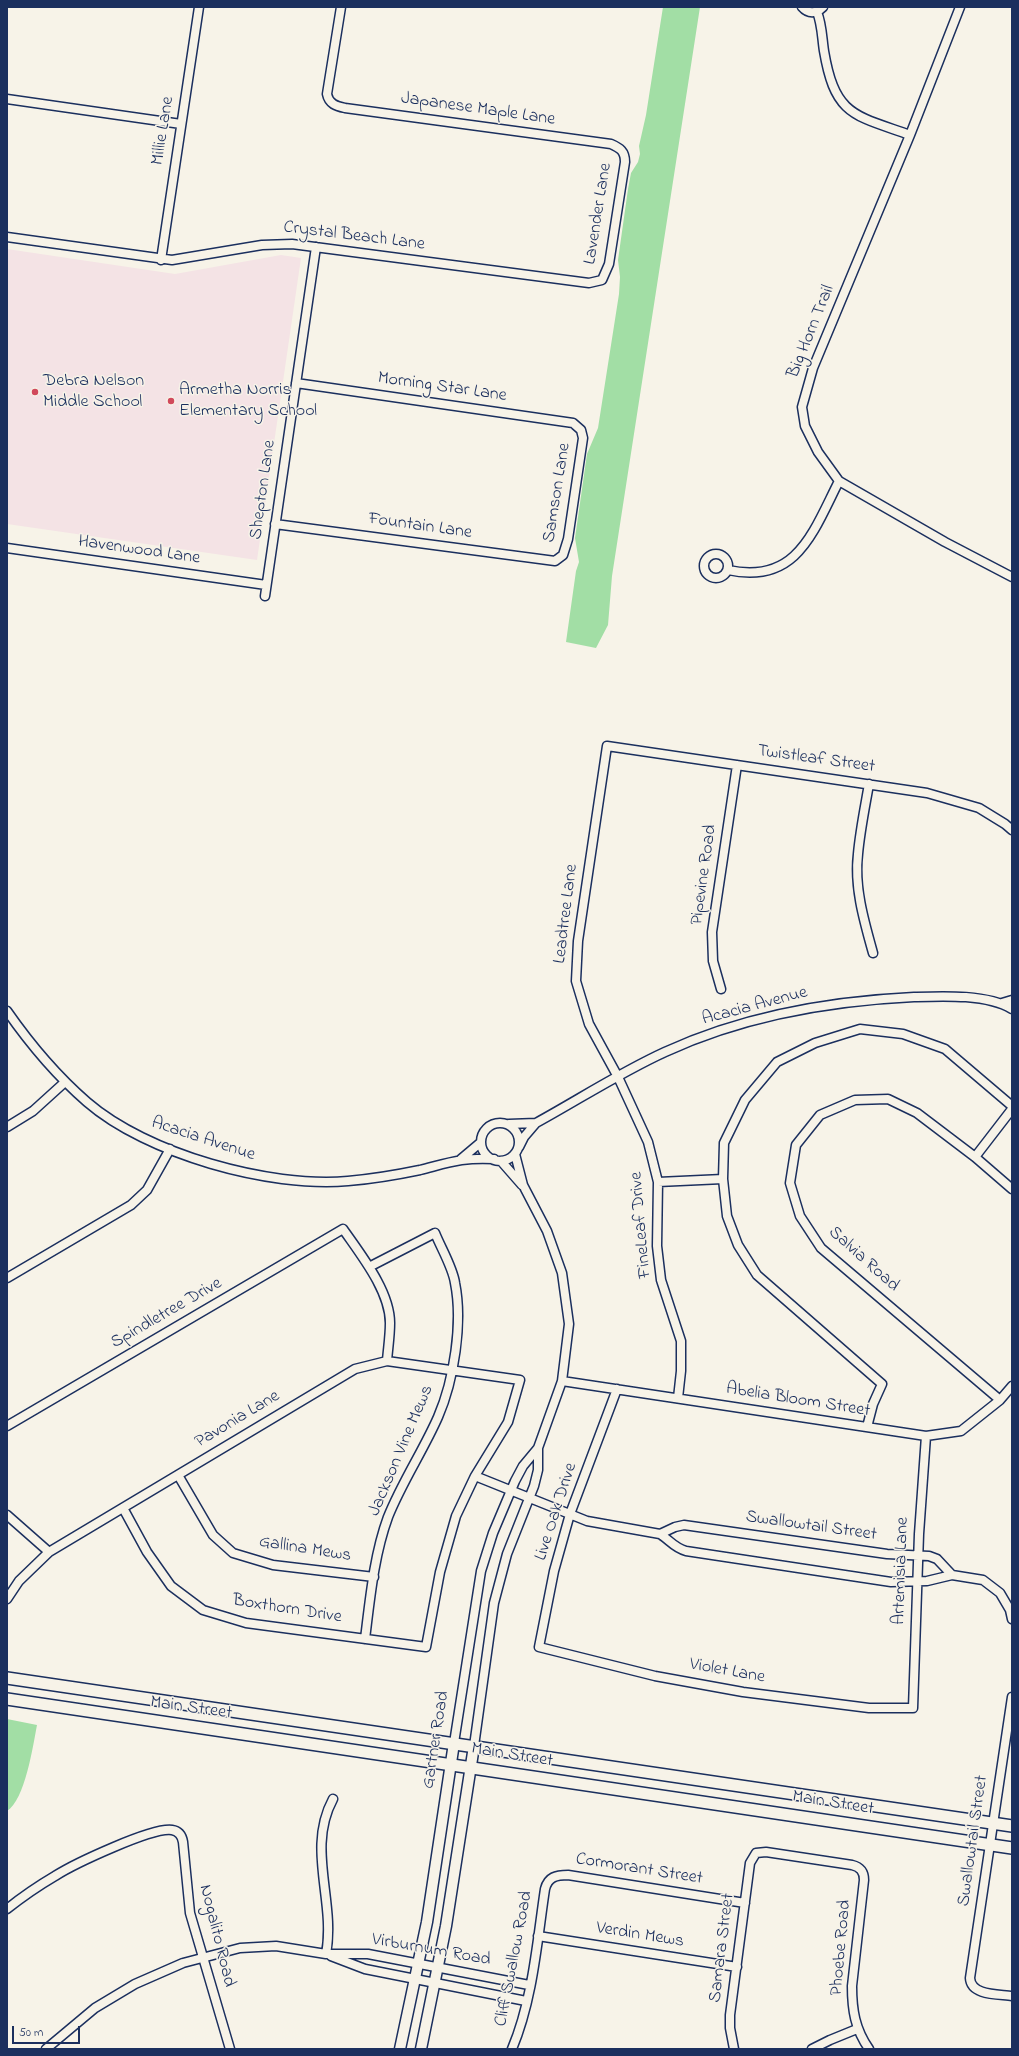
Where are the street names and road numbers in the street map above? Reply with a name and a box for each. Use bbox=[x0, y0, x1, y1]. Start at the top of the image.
street label: Japanese Maple Lane bbox=[400, 88, 556, 132]
street label: Millie Lane bbox=[148, 95, 180, 167]
street label: Lavender Lane bbox=[580, 162, 618, 266]
street label: Crystal Beach Lane bbox=[282, 218, 426, 256]
street label: Big Horn Trail bbox=[784, 282, 840, 382]
street label: Morning Star Lane bbox=[376, 368, 508, 408]
street label: Shepton Lane bbox=[246, 439, 282, 541]
street label: Samson Lane bbox=[539, 442, 577, 544]
street label: Fountain Lane bbox=[367, 509, 473, 545]
street label: Havenwood Lane bbox=[77, 532, 201, 570]
street label: Twistleaf Street bbox=[756, 741, 876, 779]
street label: Pipevine Road bbox=[687, 823, 723, 927]
street label: Leadtree Lane bbox=[550, 863, 584, 965]
street label: Acacia Avenue bbox=[700, 983, 810, 1031]
street label: Acacia Avenue bbox=[148, 1113, 258, 1167]
street label: FineLeaf Drive bbox=[627, 1171, 657, 1279]
street label: Salvia Road bbox=[823, 1223, 903, 1297]
street label: Spindletree Drive bbox=[108, 1274, 226, 1354]
street label: Abelia Bloom Street bbox=[724, 1379, 872, 1423]
street label: Jackson Vine Mews bbox=[365, 1382, 439, 1520]
street label: Pavonia Lane bbox=[192, 1386, 284, 1454]
street label: Live Oak Drive bbox=[531, 1460, 583, 1564]
street label: Swallowtail Street bbox=[744, 1507, 878, 1547]
street label: Artemisia Lane bbox=[889, 1517, 915, 1625]
street label: Gallina Mews bbox=[257, 1532, 353, 1568]
street label: Boxthorn Drive bbox=[231, 1591, 343, 1629]
street label: Violet Lane bbox=[688, 1655, 766, 1689]
street label: Gartner Road bbox=[419, 1690, 455, 1790]
street label: Main Street bbox=[149, 1693, 233, 1725]
street label: Main Street bbox=[470, 1739, 554, 1773]
street label: Swallowtail Street bbox=[954, 1774, 994, 1908]
street label: Main Street bbox=[791, 1787, 875, 1821]
street label: Cormorant Street bbox=[574, 1849, 704, 1891]
street label: Nogalito Road bbox=[193, 1883, 239, 1989]
street label: Cliff Swallow Road bbox=[491, 1889, 539, 2029]
street label: Samara Street bbox=[706, 1892, 740, 2004]
street label: Phoebe Road bbox=[827, 1899, 857, 1997]
street label: Verdin Mews bbox=[594, 1918, 686, 1954]
street label: Virburnum Road bbox=[370, 1930, 492, 1972]

